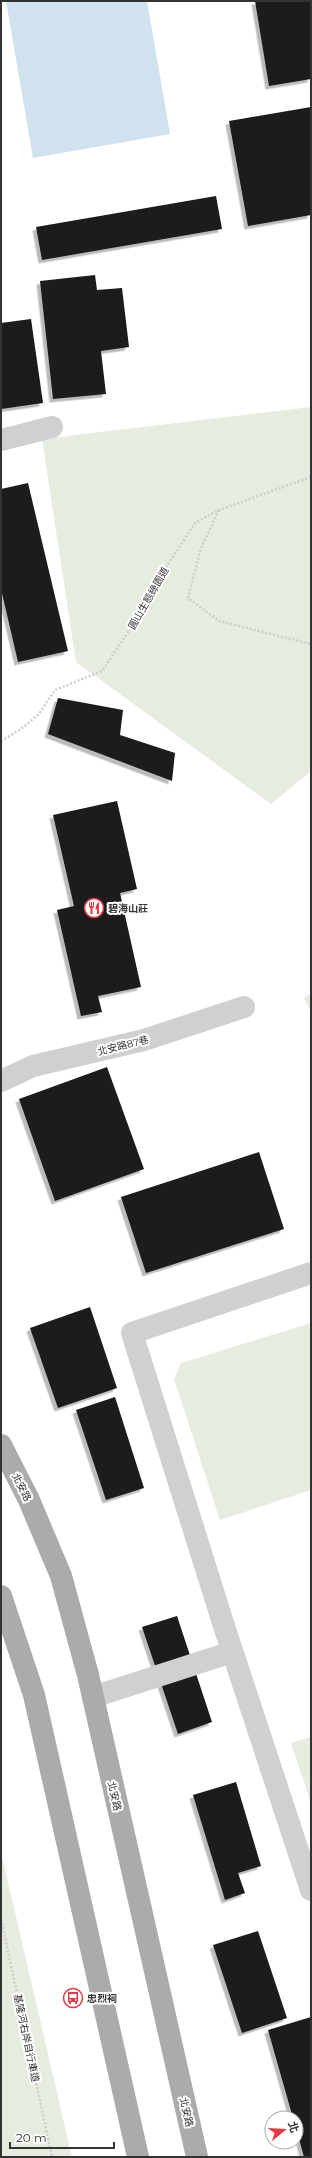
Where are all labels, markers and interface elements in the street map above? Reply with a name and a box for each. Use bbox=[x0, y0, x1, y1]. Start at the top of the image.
street label: 圓山生態綠園道 bbox=[125, 565, 172, 632]
restaurant icon: 碧海山莊 bbox=[83, 897, 105, 919]
place label: 碧海山莊 bbox=[108, 902, 148, 915]
street label: 北安路87巷 bbox=[96, 1033, 150, 1058]
street label: 北安路 bbox=[9, 1471, 34, 1504]
street label: 北安路 bbox=[105, 1780, 124, 1812]
bus stop icon: 忠烈祠 bbox=[62, 1987, 84, 2009]
place label: 忠烈祠 bbox=[87, 1992, 117, 2005]
street label: 基隆河右岸自行車道 bbox=[11, 1993, 42, 2083]
street label: 北安路 bbox=[177, 2096, 196, 2128]
north arrow bbox=[264, 2110, 304, 2150]
text: 北 bbox=[285, 2120, 302, 2134]
scale bar bbox=[10, 2124, 114, 2150]
text: 20 m bbox=[16, 2130, 47, 2145]

